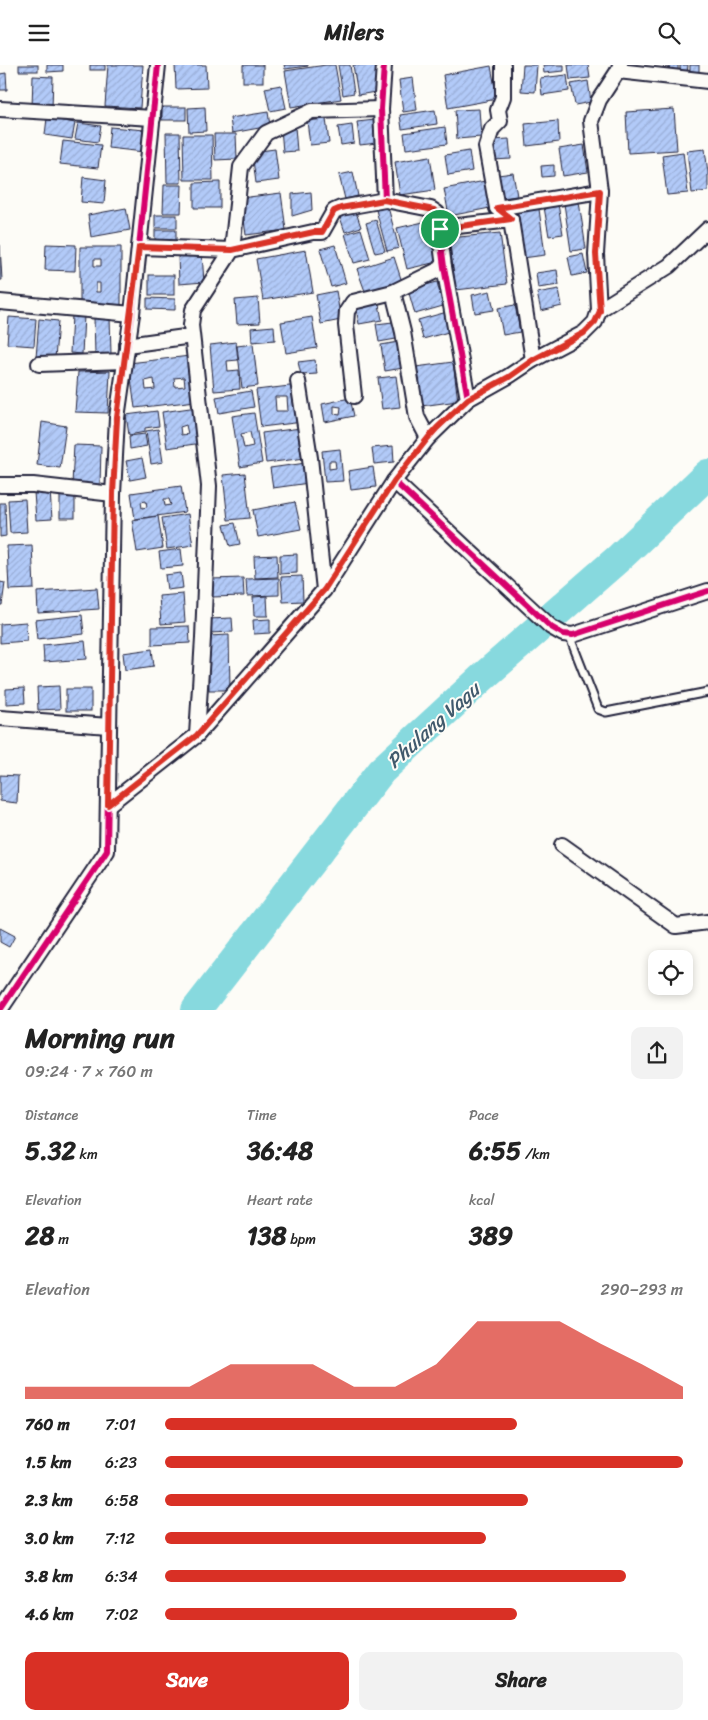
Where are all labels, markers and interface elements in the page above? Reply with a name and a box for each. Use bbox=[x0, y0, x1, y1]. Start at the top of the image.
text: Milers bbox=[324, 13, 384, 52]
icon: menu bbox=[25, 19, 53, 47]
icon: search bbox=[655, 19, 683, 47]
pin bbox=[419, 208, 461, 250]
icon: arrive bbox=[426, 215, 454, 243]
water label: Phulang Vagu bbox=[378, 672, 490, 777]
map controls bbox=[648, 950, 693, 995]
button: locate bbox=[648, 950, 693, 995]
text: Morning run bbox=[25, 1013, 175, 1062]
button: share bbox=[631, 1027, 683, 1079]
text: 09:24 · 7 × 760 m bbox=[25, 1057, 153, 1086]
text: Distance bbox=[25, 1103, 78, 1128]
text: Time bbox=[247, 1103, 277, 1128]
text: Pace bbox=[469, 1103, 499, 1128]
text: 5.32 bbox=[25, 1128, 76, 1173]
text: 36:48 bbox=[247, 1128, 313, 1173]
text: 6:55 bbox=[469, 1128, 521, 1173]
text: km bbox=[76, 1142, 98, 1167]
text: /km bbox=[521, 1142, 550, 1167]
text: Elevation bbox=[25, 1188, 82, 1213]
text: Heart rate bbox=[247, 1188, 313, 1213]
text: kcal bbox=[469, 1188, 494, 1213]
text: 28 bbox=[25, 1213, 55, 1258]
text: 138 bbox=[247, 1213, 287, 1258]
text: 389 bbox=[469, 1213, 513, 1258]
text: m bbox=[55, 1227, 69, 1252]
text: bpm bbox=[287, 1227, 316, 1252]
text: Elevation bbox=[25, 1275, 90, 1304]
text: 290–293 m bbox=[600, 1275, 683, 1304]
text: 760 m bbox=[25, 1410, 70, 1439]
text: 7:01 bbox=[105, 1410, 136, 1439]
text: 1.5 km bbox=[25, 1448, 71, 1477]
text: 6:23 bbox=[105, 1448, 137, 1477]
text: 2.3 km bbox=[25, 1486, 73, 1515]
text: 6:58 bbox=[105, 1486, 138, 1515]
text: 3.0 km bbox=[25, 1524, 74, 1553]
text: 7:12 bbox=[105, 1524, 135, 1553]
text: 3.8 km bbox=[25, 1562, 73, 1591]
text: 6:34 bbox=[105, 1562, 138, 1591]
text: 4.6 km bbox=[25, 1600, 74, 1629]
text: 7:02 bbox=[105, 1600, 138, 1629]
button: Save bbox=[25, 1652, 349, 1710]
button: Share bbox=[359, 1652, 683, 1710]

